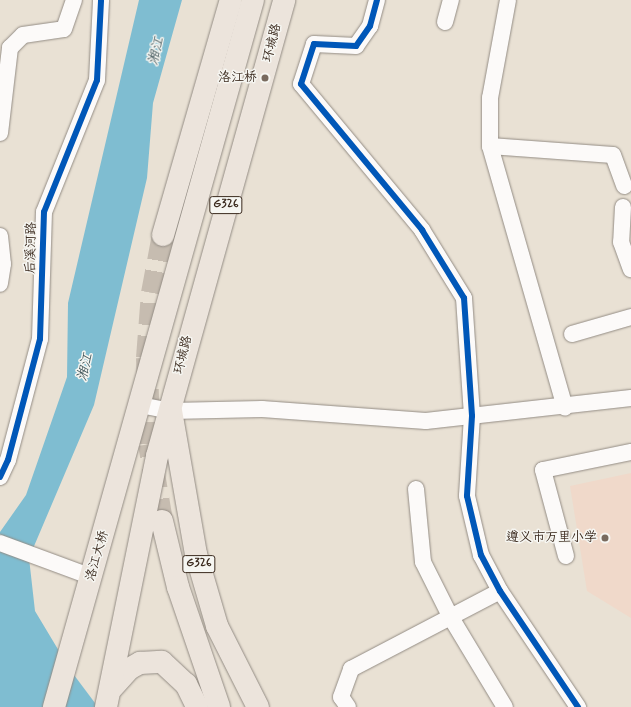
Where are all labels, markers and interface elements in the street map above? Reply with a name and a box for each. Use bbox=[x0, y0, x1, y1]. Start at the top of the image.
street label: 环城路 bbox=[261, 22, 285, 64]
water label: 湘江 bbox=[144, 35, 168, 67]
place label: 洛江桥 bbox=[218, 70, 257, 86]
marker: 洛江桥 bbox=[260, 73, 270, 83]
road number: G326 bbox=[209, 195, 243, 215]
street label: 后溪河路 bbox=[24, 222, 40, 274]
street label: 环城路 bbox=[172, 334, 196, 376]
water label: 湘江 bbox=[73, 351, 97, 383]
street label: 洛江大桥 bbox=[83, 529, 113, 583]
place label: 遵义市万里小学 bbox=[506, 530, 597, 546]
marker: 遵义市万里小学 bbox=[600, 533, 610, 543]
road number: G326 bbox=[182, 554, 216, 574]

